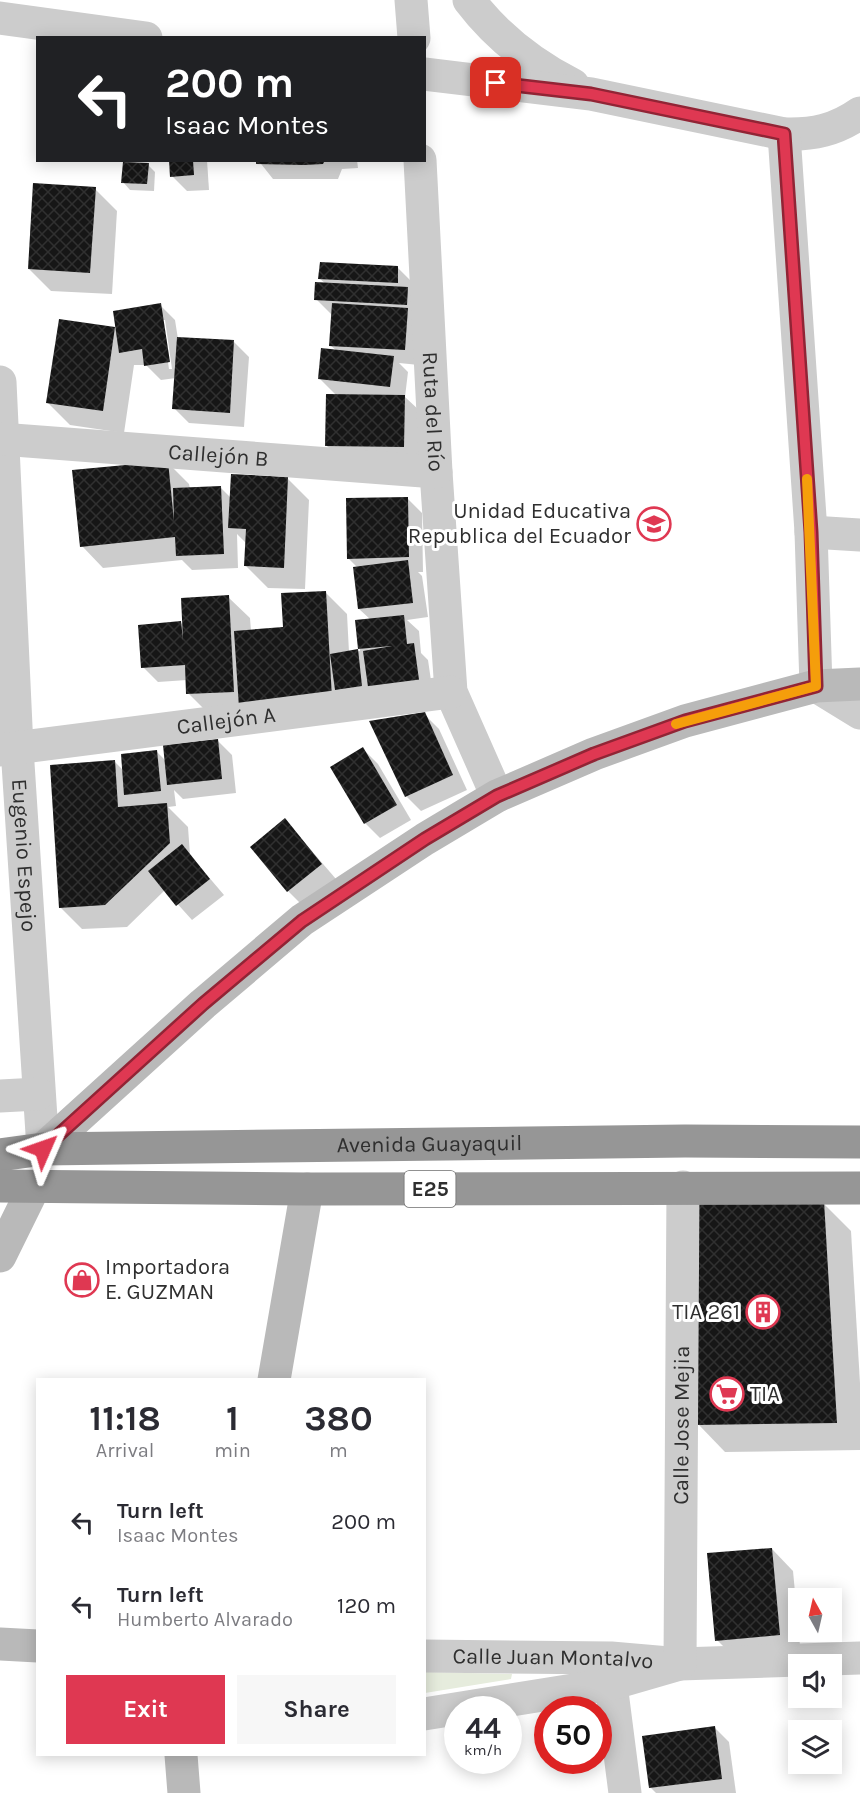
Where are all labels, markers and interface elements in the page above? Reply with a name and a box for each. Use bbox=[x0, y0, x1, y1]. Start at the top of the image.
pin bbox=[470, 57, 521, 108]
text: 200 m bbox=[165, 58, 294, 108]
icon: left bbox=[66, 60, 144, 138]
icon: arrive bbox=[479, 66, 512, 99]
text: Isaac Montes bbox=[165, 109, 329, 141]
street label: Ruta del Río bbox=[417, 351, 449, 472]
street label: Callejón B bbox=[167, 439, 269, 472]
place label: Unidad Educativa Republica del Ecuador bbox=[408, 498, 631, 549]
school or university icon: Unidad Educativa Republica del Ecuador bbox=[636, 506, 672, 542]
street label: Callejón A bbox=[175, 702, 277, 740]
street label: Eugenio Espejo bbox=[6, 778, 42, 933]
position arrow bbox=[11, 1117, 75, 1181]
street label: Avenida Guayaquil bbox=[337, 1130, 523, 1158]
road number: E25 bbox=[404, 1171, 456, 1207]
place label: Importadora E. GUZMAN bbox=[105, 1254, 230, 1305]
shop icon: Importadora E. GUZMAN bbox=[64, 1262, 100, 1298]
building icon: TIA 261 bbox=[745, 1294, 781, 1330]
place label: TIA 261 bbox=[672, 1299, 740, 1325]
street label: Calle Jose Mejia bbox=[668, 1346, 695, 1505]
supermarket icon: TIA bbox=[709, 1376, 745, 1412]
place label: TIA bbox=[750, 1381, 780, 1407]
text: 11:18 bbox=[89, 1397, 161, 1439]
text: 1 bbox=[226, 1397, 239, 1439]
text: 380 bbox=[304, 1397, 373, 1439]
text: Arrival bbox=[96, 1439, 154, 1462]
text: min bbox=[214, 1439, 251, 1462]
text: m bbox=[329, 1439, 348, 1462]
text: Turn left bbox=[117, 1498, 204, 1524]
icon: left bbox=[66, 1506, 99, 1539]
text: 200 m bbox=[331, 1509, 396, 1535]
text: Isaac Montes bbox=[117, 1524, 238, 1547]
text: Turn left bbox=[117, 1582, 204, 1608]
north arrow bbox=[788, 1588, 842, 1642]
map controls bbox=[788, 1588, 842, 1774]
icon: left bbox=[66, 1590, 99, 1623]
text: 120 m bbox=[337, 1593, 396, 1619]
text: Humberto Alvarado bbox=[117, 1608, 293, 1631]
street label: Calle Juan Montalvo bbox=[452, 1643, 654, 1675]
button: sound bbox=[788, 1654, 842, 1708]
button: Exit bbox=[66, 1675, 225, 1744]
button: Share bbox=[237, 1675, 396, 1744]
speed limit sign: 50 bbox=[534, 1696, 612, 1774]
text: 44 bbox=[465, 1710, 501, 1746]
button: layers bbox=[788, 1720, 842, 1774]
text: km/h bbox=[464, 1741, 502, 1759]

